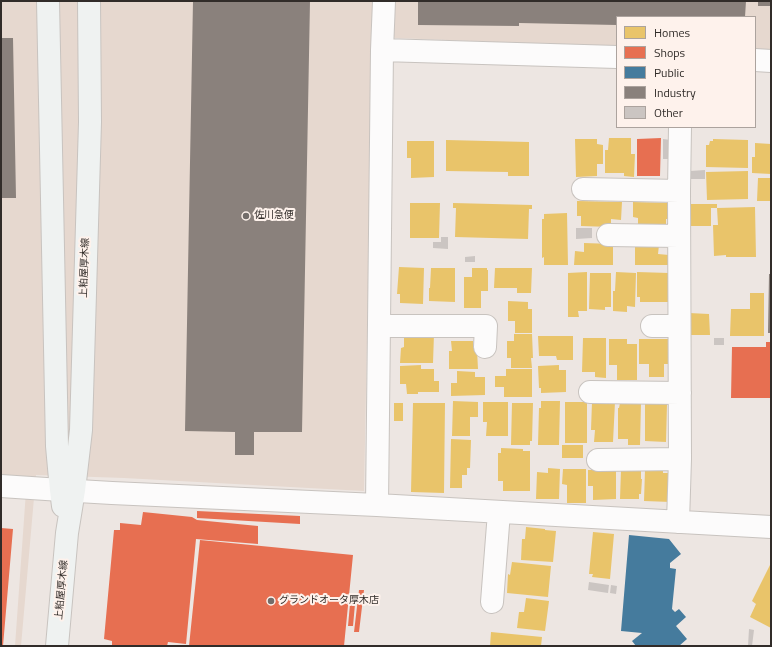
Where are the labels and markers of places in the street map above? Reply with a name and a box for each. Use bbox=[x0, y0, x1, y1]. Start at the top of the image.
place label: 佐川急便 bbox=[254, 210, 294, 222]
marker: 佐川急便 bbox=[241, 211, 251, 221]
place label: グランドオータ厚木店 bbox=[279, 595, 379, 607]
marker: グランドオータ厚木店 bbox=[266, 596, 276, 606]

